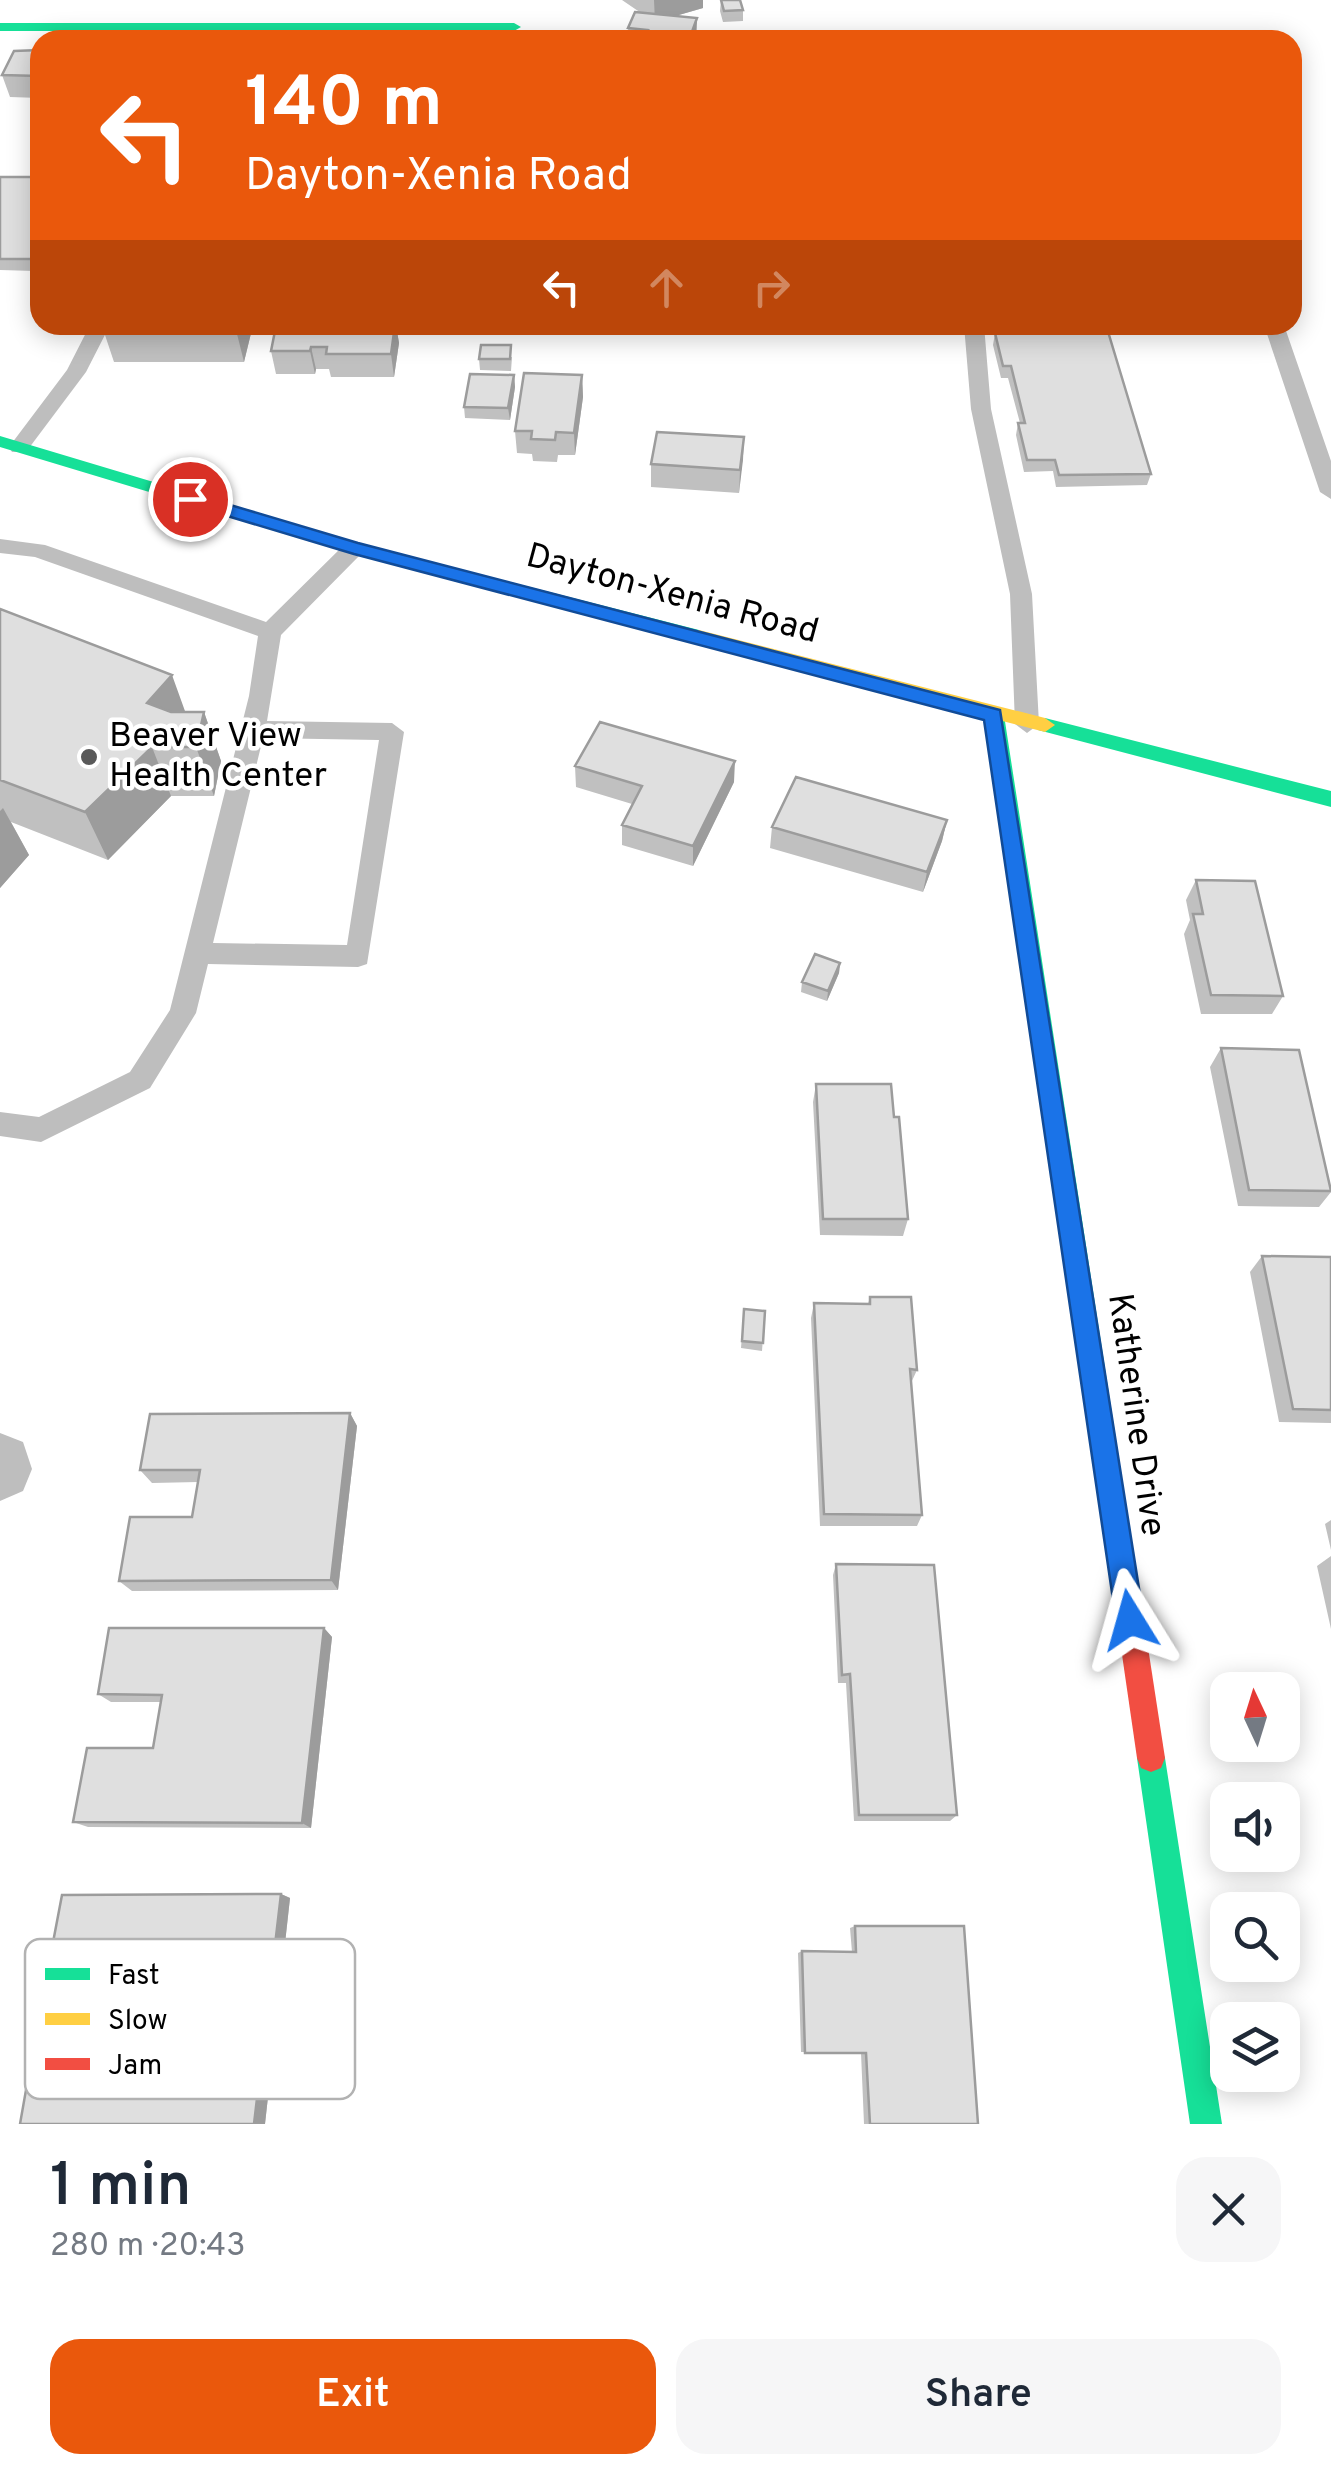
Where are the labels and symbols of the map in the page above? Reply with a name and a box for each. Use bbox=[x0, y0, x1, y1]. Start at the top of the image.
pin bbox=[148, 457, 233, 542]
street label: Dayton-Xenia Road bbox=[521, 535, 823, 655]
place label: Beaver View Health Center bbox=[109, 715, 327, 799]
marker: Beaver View Health Center bbox=[78, 746, 100, 768]
street label: Katherine Drive bbox=[1096, 1291, 1174, 1539]
position arrow bbox=[1078, 1568, 1182, 1672]
north arrow bbox=[1210, 1672, 1300, 1762]
legend bbox=[25, 1939, 355, 2099]
text: Fast bbox=[108, 1959, 160, 1995]
text: Slow bbox=[108, 2004, 167, 2040]
text: Jam bbox=[108, 2049, 162, 2085]

